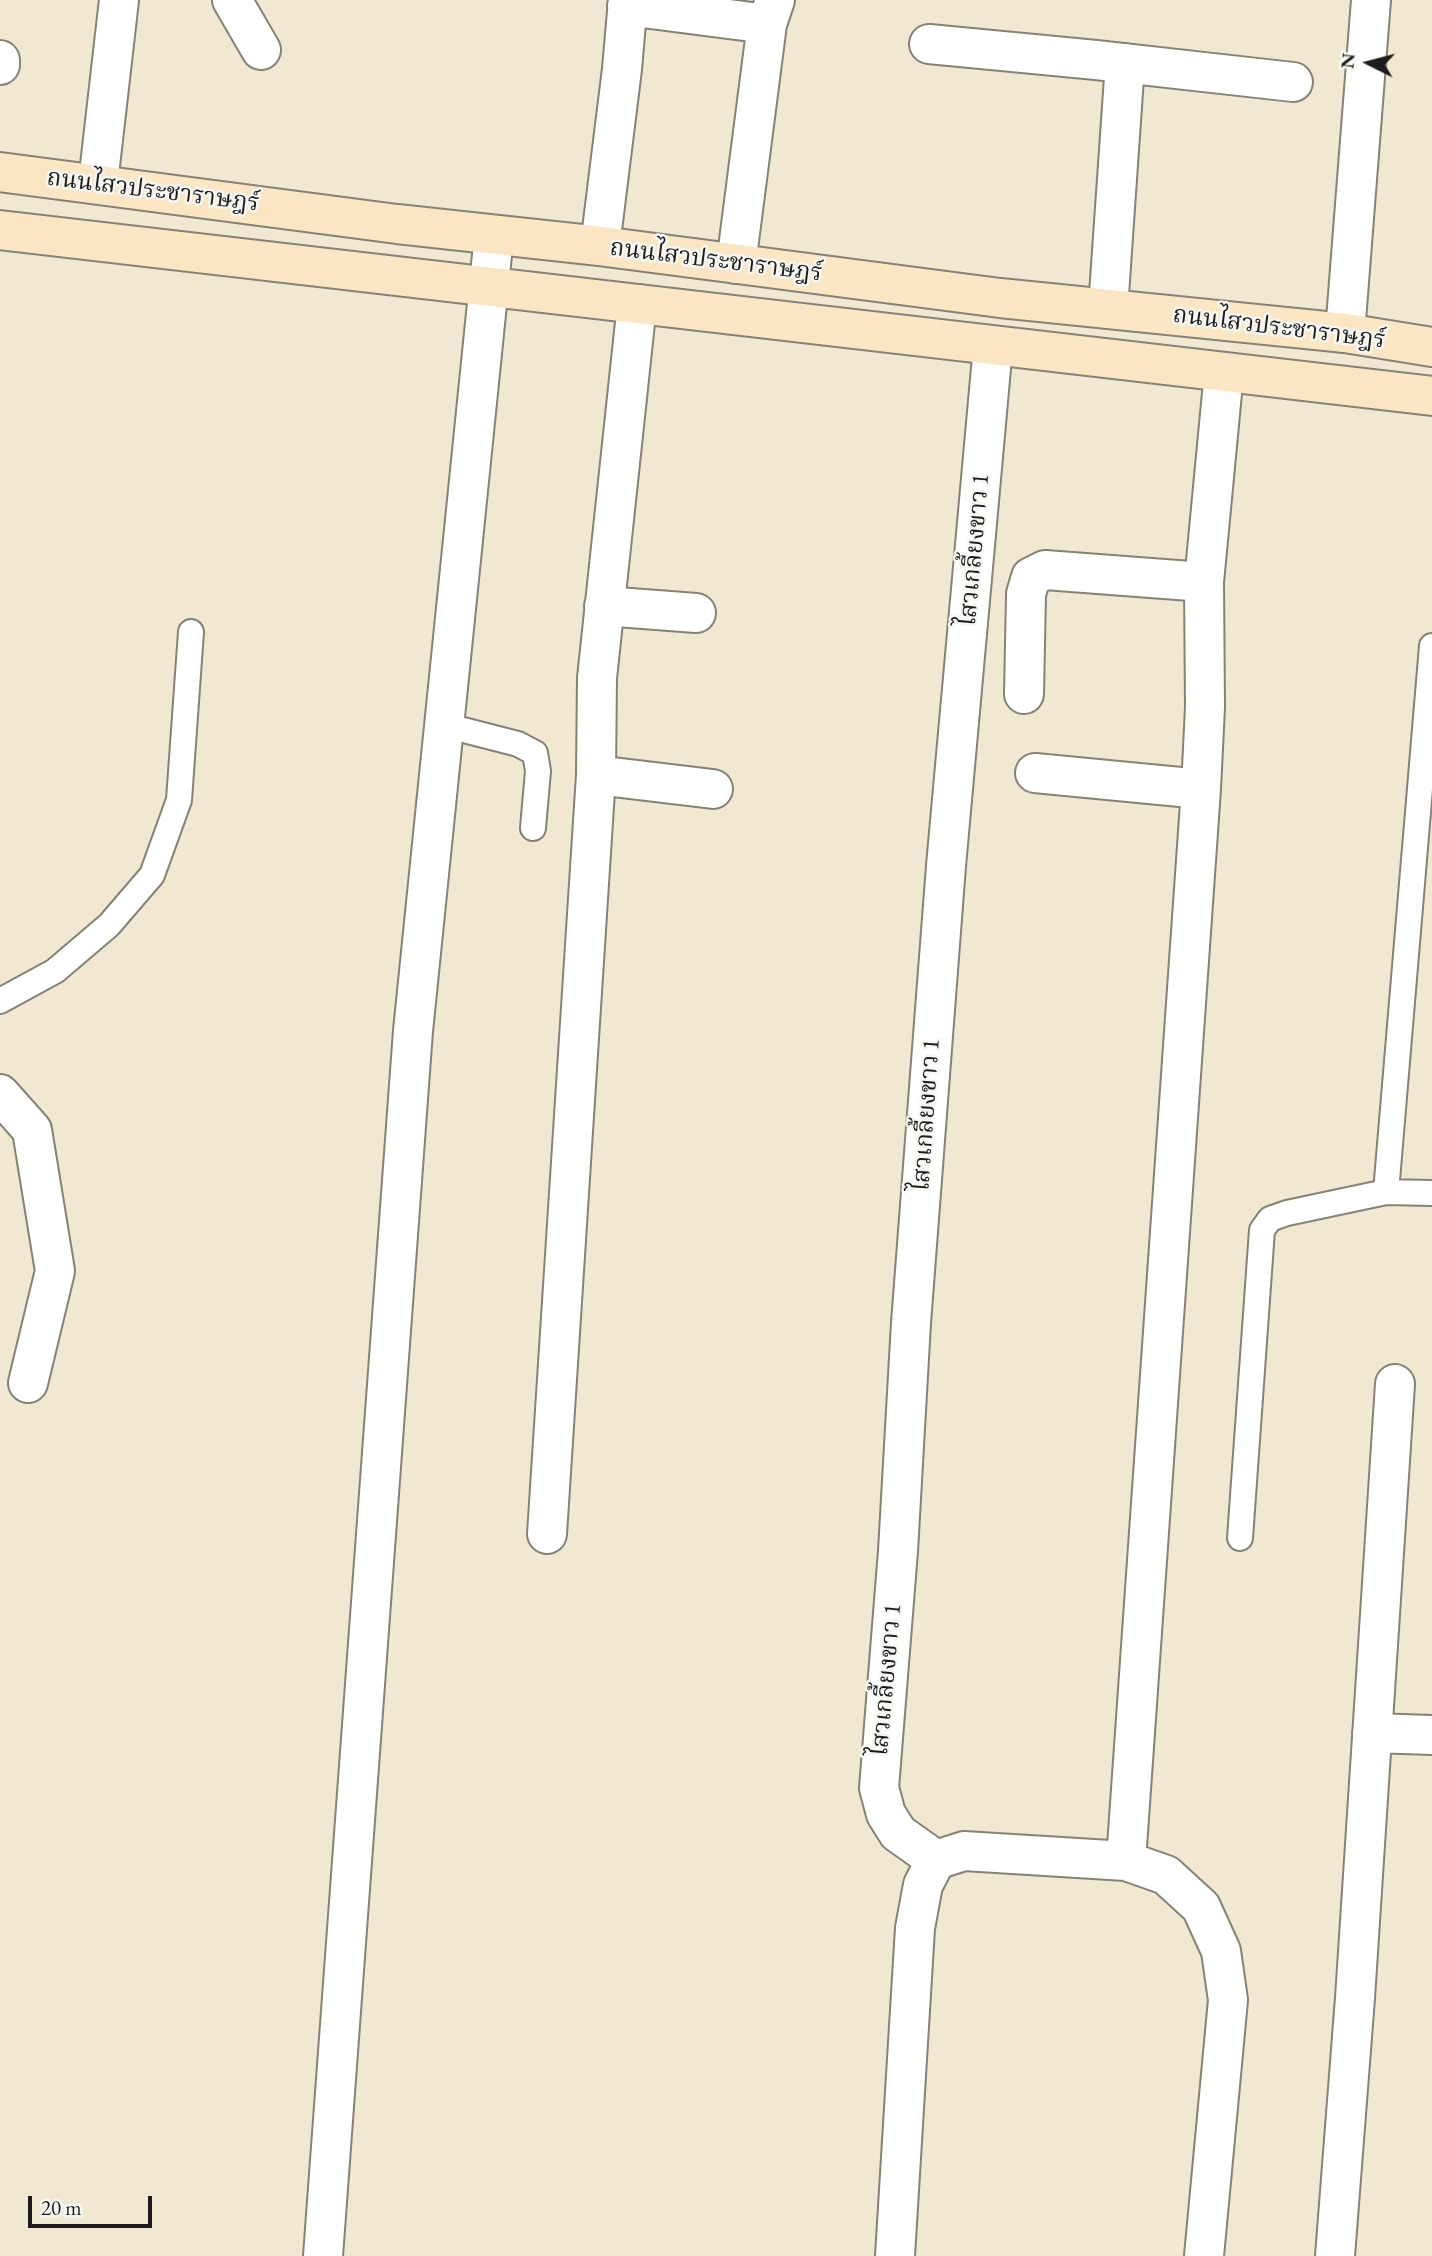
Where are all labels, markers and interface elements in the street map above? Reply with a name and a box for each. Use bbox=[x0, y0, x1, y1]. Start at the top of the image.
north arrow bbox=[1334, 28, 1404, 98]
text: N bbox=[1334, 52, 1361, 70]
street label: ถนนไสวประชาราษฎร์ bbox=[45, 164, 261, 218]
street label: ถนนไสวประชาราษฎร์ bbox=[608, 234, 824, 288]
street label: ถนนไสวประชาราษฎร์ bbox=[1171, 301, 1387, 355]
street label: ไสวเกลี้ยงขาว 1 bbox=[954, 473, 996, 627]
street label: ไสวเกลี้ยงขาว 1 bbox=[907, 1038, 947, 1192]
street label: ไสวเกลี้ยงขาว 1 bbox=[866, 1603, 908, 1757]
scale bar bbox=[32, 2182, 156, 2226]
text: 20 m bbox=[41, 2194, 82, 2221]

